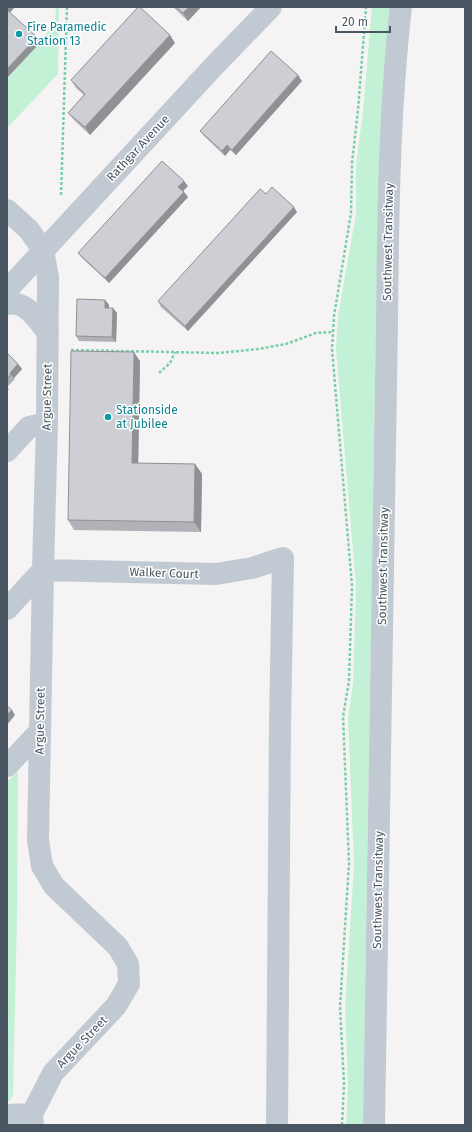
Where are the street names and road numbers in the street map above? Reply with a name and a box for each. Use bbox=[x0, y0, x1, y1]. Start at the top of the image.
street label: Rathgar Avenue bbox=[104, 112, 172, 184]
street label: Southwest Transitway bbox=[380, 183, 396, 301]
street label: Argue Street bbox=[39, 363, 55, 430]
street label: Southwest Transitway bbox=[375, 507, 391, 625]
street label: Walker Court bbox=[129, 565, 200, 581]
street label: Argue Street bbox=[32, 687, 48, 754]
street label: Southwest Transitway bbox=[370, 831, 386, 949]
street label: Argue Street bbox=[54, 1013, 111, 1071]

